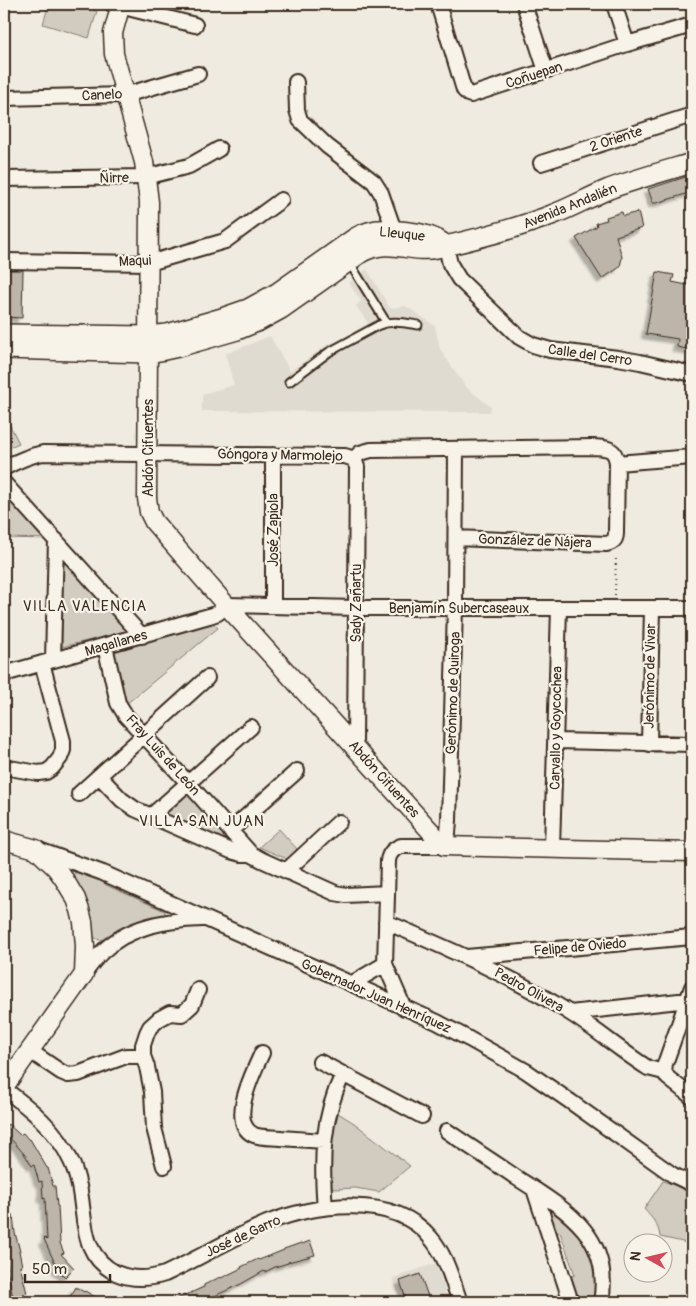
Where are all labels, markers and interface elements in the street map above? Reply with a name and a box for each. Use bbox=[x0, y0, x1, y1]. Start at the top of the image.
street label: Coñuepan bbox=[503, 58, 565, 92]
street label: Canelo bbox=[81, 85, 123, 105]
street label: 2 Oriente bbox=[588, 123, 644, 155]
street label: Ñirre bbox=[99, 168, 129, 187]
street label: Avenida Andalién bbox=[521, 179, 619, 233]
street label: Lleuque bbox=[378, 223, 426, 245]
street label: Maqui bbox=[118, 252, 152, 270]
street label: Calle del Cerro bbox=[547, 341, 634, 369]
street label: Abdón Cifuentes bbox=[140, 398, 157, 497]
street label: Góngora y Marmolejo bbox=[217, 445, 343, 465]
street label: José Zapiola bbox=[265, 493, 282, 567]
street label: González de Nájera bbox=[478, 531, 592, 551]
street label: Sady Zañartu bbox=[348, 564, 365, 642]
district label: VILLA VALENCIA bbox=[23, 597, 147, 616]
street label: Benjamín Subercaseaux bbox=[389, 600, 529, 617]
street label: Jerónimo de Vivar bbox=[641, 623, 659, 729]
street label: Magallanes bbox=[83, 626, 150, 660]
street label: Gerónimo de Quiroga bbox=[442, 631, 464, 755]
street label: Carvallo y Goycochea bbox=[546, 666, 566, 790]
street label: Fray Luis de León bbox=[122, 711, 204, 799]
street label: Abdón Cifuentes bbox=[345, 737, 424, 822]
district label: VILLA SAN JUAN bbox=[139, 812, 265, 831]
street label: Felipe de Oviedo bbox=[533, 934, 627, 960]
street label: Gobernador Juan Henríquez bbox=[298, 955, 454, 1037]
street label: Pedro Olivera bbox=[491, 964, 567, 1016]
street label: José de Garro bbox=[203, 1211, 284, 1261]
north arrow bbox=[624, 1234, 674, 1284]
text: N bbox=[627, 1250, 645, 1262]
scale bar bbox=[25, 1251, 110, 1283]
text: 50 m bbox=[32, 1260, 67, 1279]

